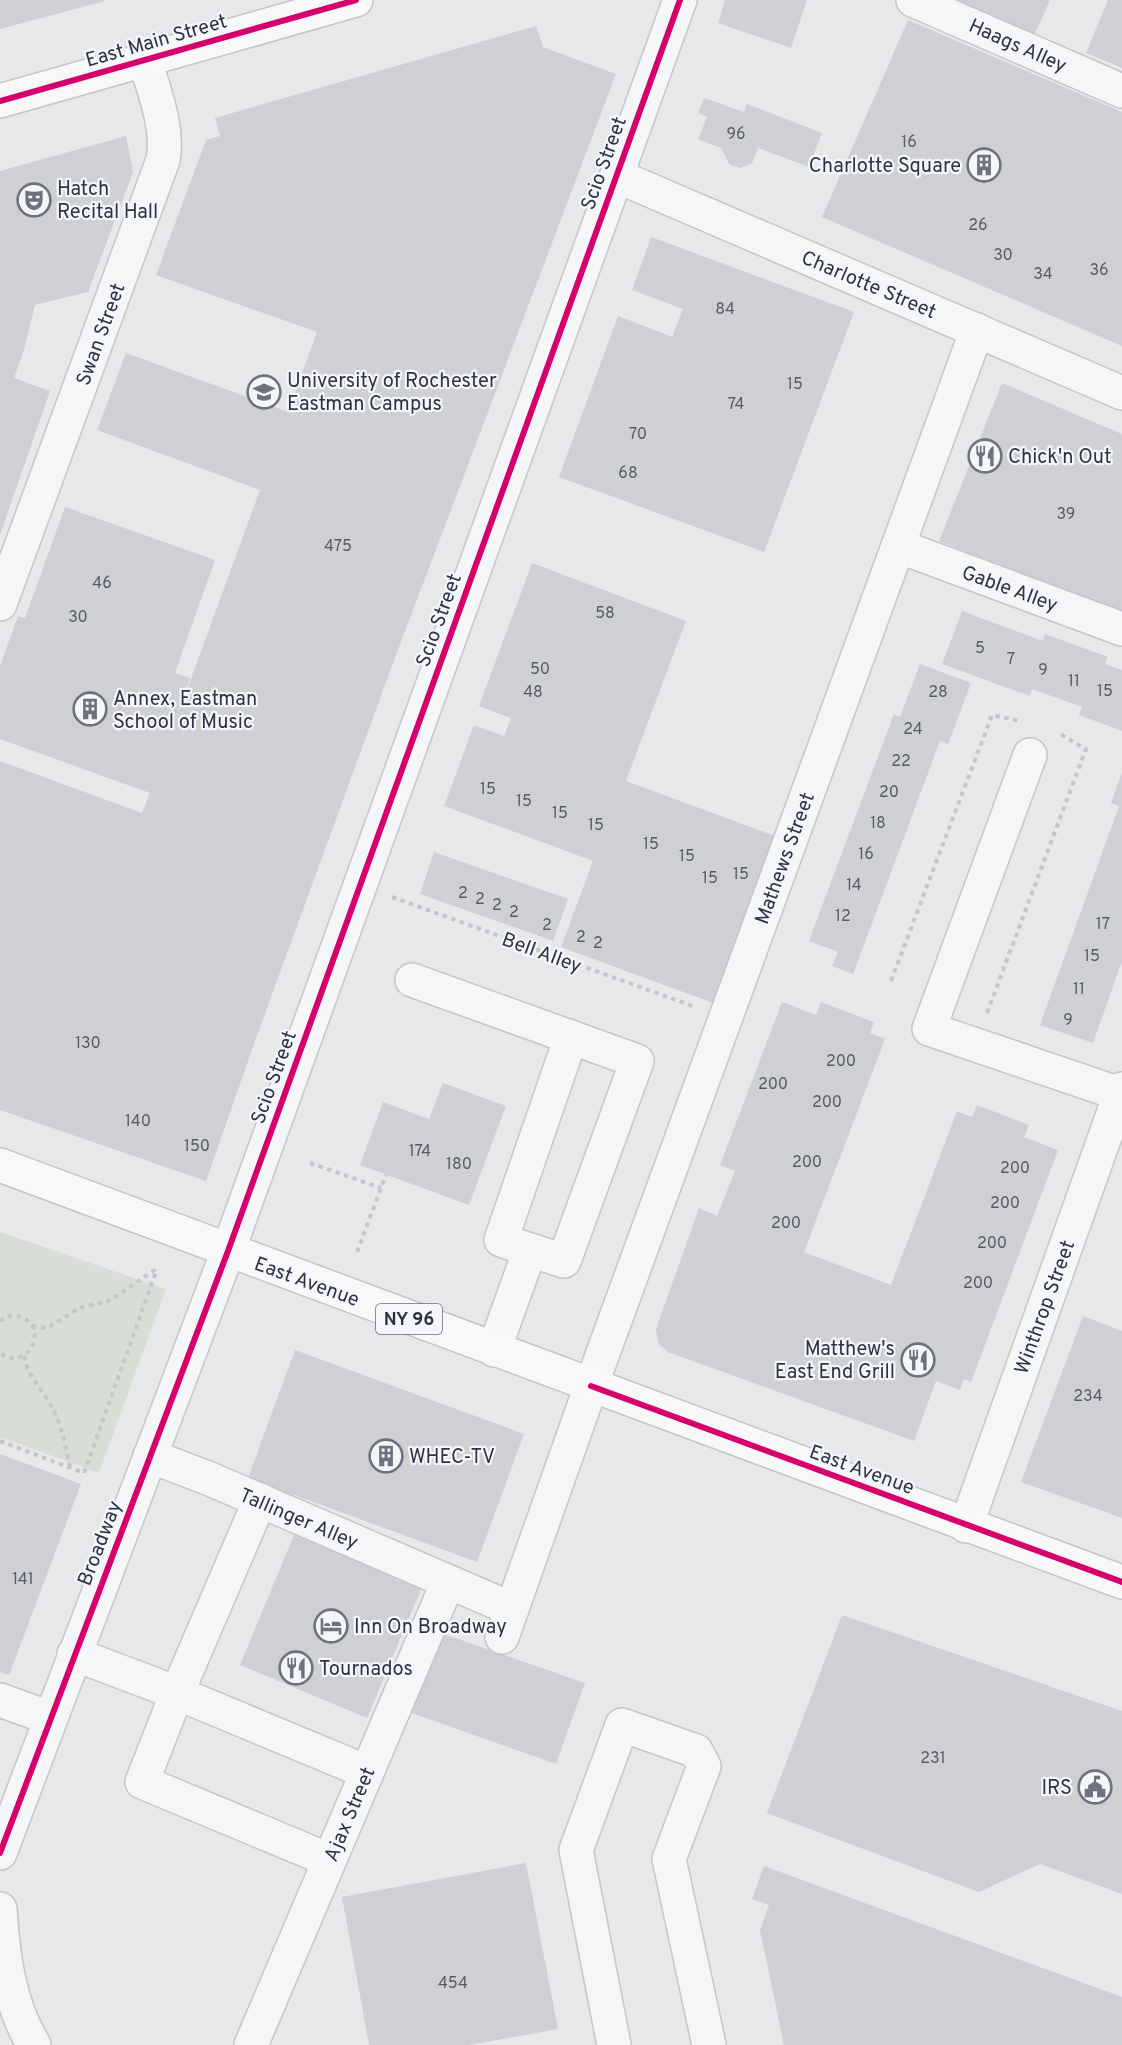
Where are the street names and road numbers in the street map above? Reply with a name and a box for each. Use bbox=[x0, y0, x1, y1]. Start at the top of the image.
street label: East Main Street bbox=[83, 9, 230, 75]
street label: Haags Alley bbox=[964, 14, 1070, 80]
street label: Scio Street bbox=[576, 113, 634, 214]
street label: Charlotte Street bbox=[797, 246, 940, 326]
street label: Swan Street bbox=[71, 280, 132, 389]
street label: Gable Alley bbox=[958, 560, 1061, 619]
street label: Scio Street bbox=[411, 570, 469, 671]
street label: Mathews Street bbox=[750, 789, 822, 928]
street label: Bell Alley bbox=[498, 927, 585, 980]
street label: Scio Street bbox=[246, 1027, 304, 1128]
street label: Winthrop Street bbox=[1010, 1237, 1082, 1378]
street label: East Avenue bbox=[250, 1252, 362, 1314]
road number: NY 96 bbox=[376, 1304, 442, 1334]
street label: East Avenue bbox=[805, 1440, 917, 1502]
street label: Tallinger Alley bbox=[235, 1483, 362, 1557]
street label: Broadway bbox=[73, 1497, 129, 1590]
street label: Ajax Street bbox=[319, 1763, 382, 1866]

